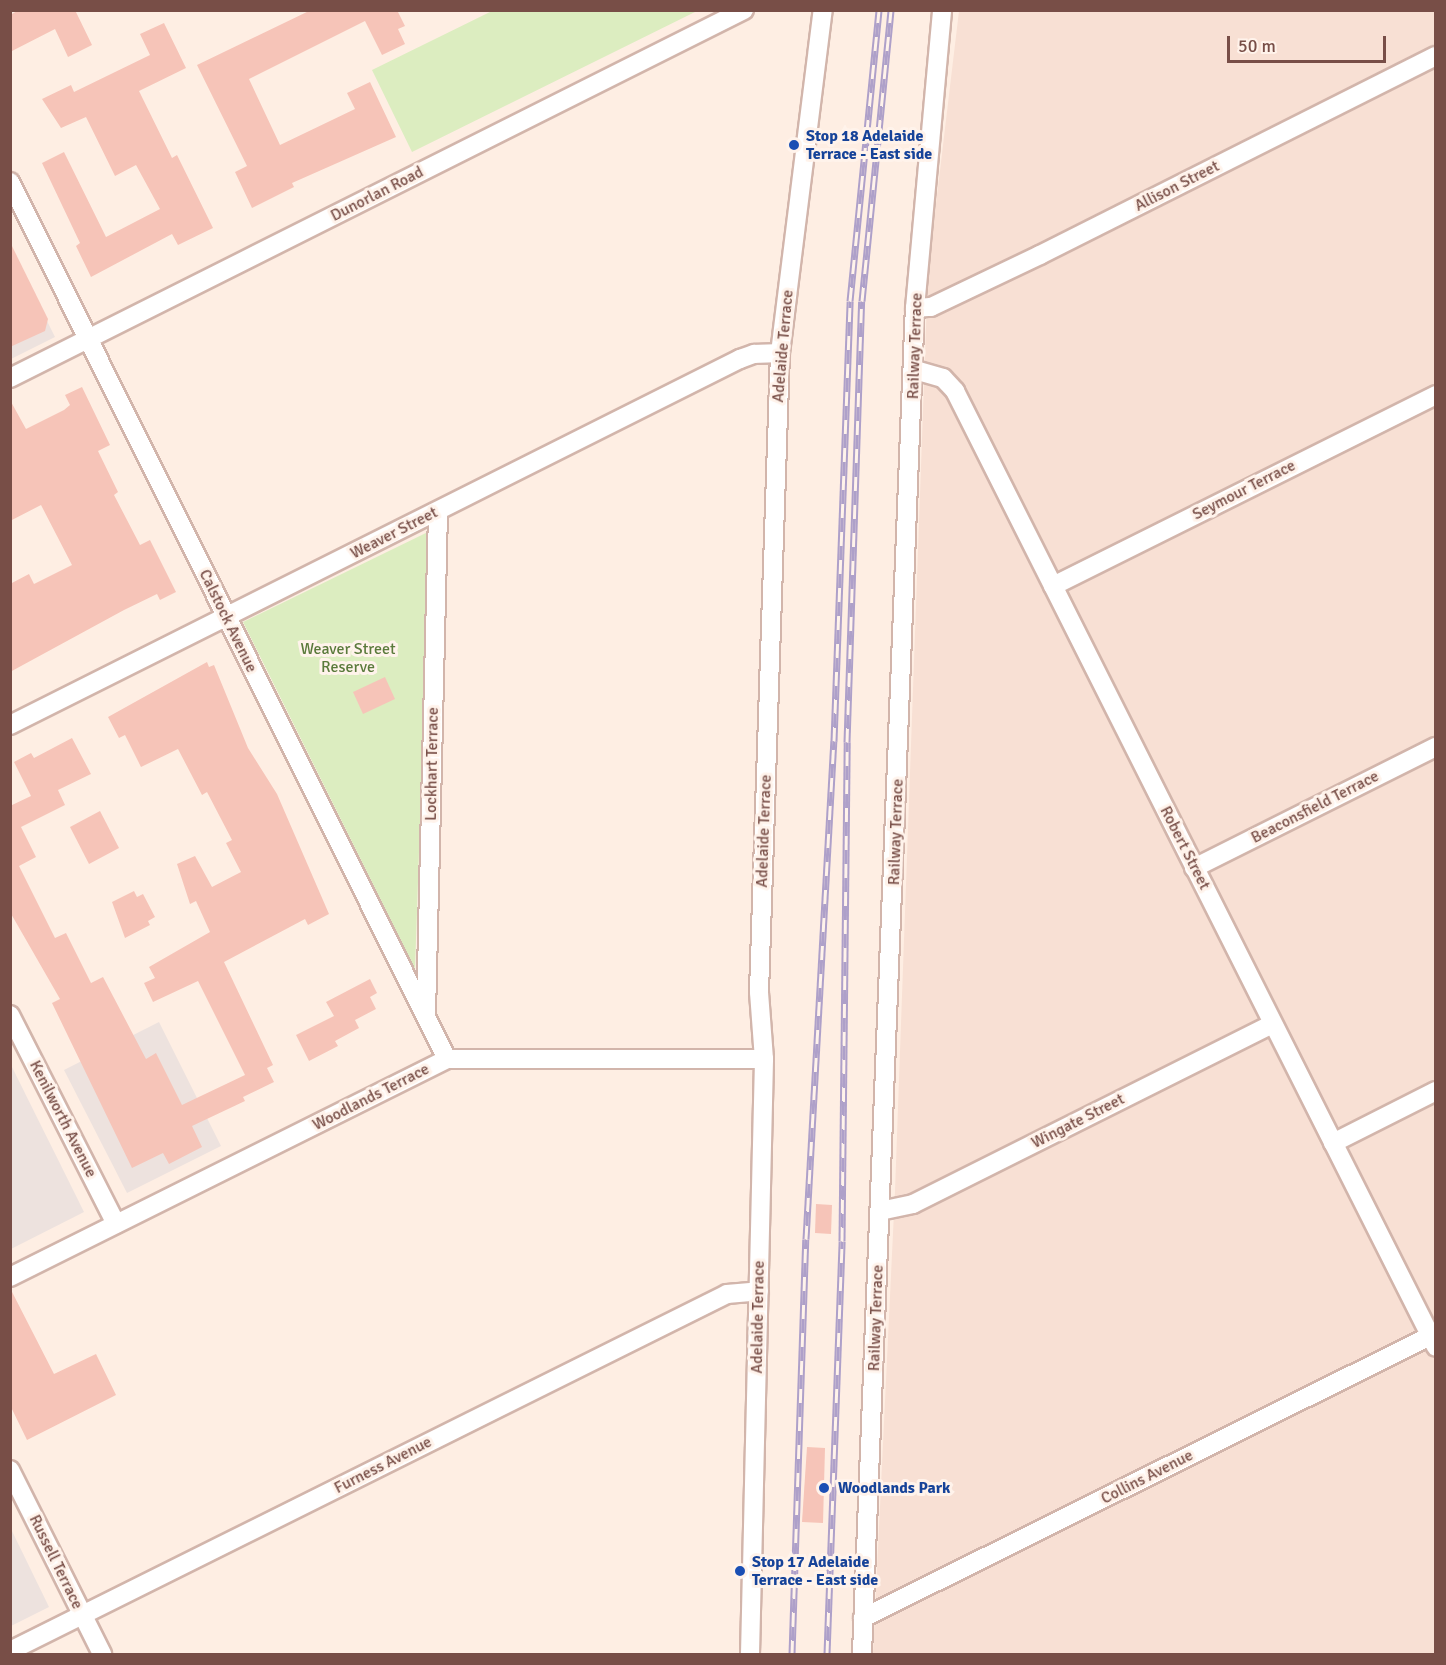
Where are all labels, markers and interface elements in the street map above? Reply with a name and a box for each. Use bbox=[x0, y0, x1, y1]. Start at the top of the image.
scale bar bbox=[1230, 24, 1389, 62]
text: 50 m bbox=[1238, 35, 1276, 57]
place label: Stop 18 Adelaide Terrace - East side bbox=[806, 126, 932, 164]
marker: Stop 18 Adelaide Terrace - East side bbox=[787, 138, 801, 152]
street label: Allison Street bbox=[1131, 156, 1223, 216]
street label: Dunorlan Road bbox=[327, 162, 427, 226]
street label: Adelaide Terrace bbox=[769, 289, 797, 403]
street label: Railway Terrace bbox=[904, 292, 926, 400]
street label: Seymour Terrace bbox=[1189, 456, 1299, 524]
street label: Weaver Street bbox=[347, 503, 441, 563]
street label: Calstock Avenue bbox=[195, 566, 261, 676]
park label: Weaver Street Reserve bbox=[300, 639, 396, 677]
street label: Lockhart Terrace bbox=[421, 707, 443, 821]
street label: Beaconsfield Terrace bbox=[1248, 766, 1382, 848]
street label: Adelaide Terrace bbox=[752, 774, 776, 888]
street label: Railway Terrace bbox=[885, 778, 907, 886]
street label: Robert Street bbox=[1156, 803, 1214, 893]
street label: Kenilworth Avenue bbox=[25, 1057, 101, 1181]
street label: Woodlands Terrace bbox=[309, 1059, 433, 1135]
street label: Wingate Street bbox=[1028, 1089, 1128, 1153]
street label: Adelaide Terrace bbox=[747, 1260, 769, 1374]
street label: Railway Terrace bbox=[865, 1264, 887, 1372]
street label: Furness Avenue bbox=[331, 1432, 435, 1498]
street label: Collins Avenue bbox=[1098, 1446, 1196, 1508]
place label: Woodlands Park bbox=[838, 1478, 950, 1498]
marker: Woodlands Park bbox=[815, 1479, 833, 1497]
street label: Russell Terrace bbox=[25, 1512, 87, 1612]
place label: Stop 17 Adelaide Terrace - East side bbox=[752, 1552, 878, 1590]
marker: Stop 17 Adelaide Terrace - East side bbox=[733, 1564, 747, 1578]

